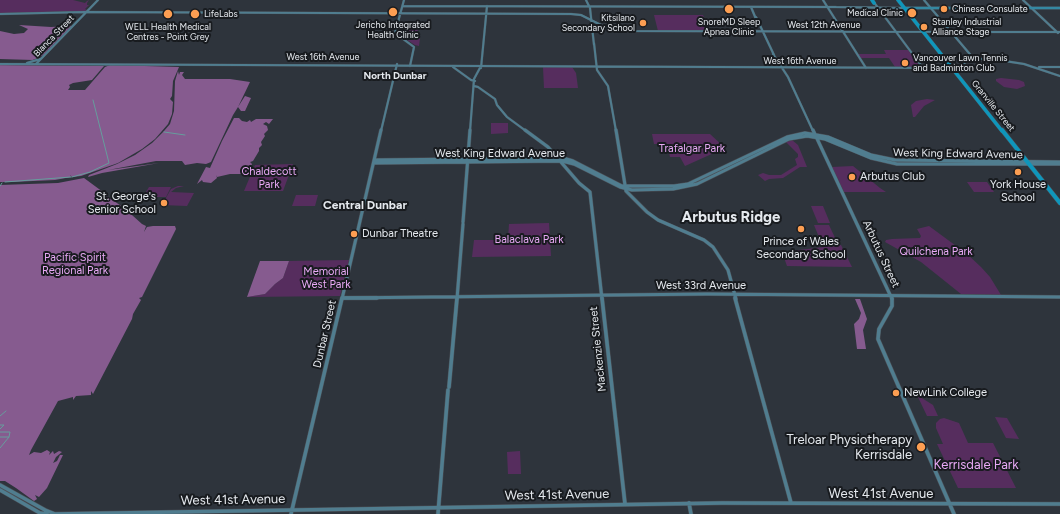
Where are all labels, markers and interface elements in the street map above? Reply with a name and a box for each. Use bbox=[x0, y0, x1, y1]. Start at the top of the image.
marker: SnoreMD Sleep Apnea Clinic bbox=[723, 3, 735, 15]
marker: Chinese Consulate bbox=[939, 4, 949, 14]
place label: Chinese Consulate bbox=[952, 4, 1028, 14]
marker: Jericho Integrated Health Clinic bbox=[387, 6, 399, 18]
marker: Medical Clinic bbox=[906, 7, 918, 19]
marker: WELL Health Medical Centres - Point Grey bbox=[162, 8, 174, 20]
marker: LifeLabs bbox=[189, 8, 201, 20]
place label: Medical Clinic bbox=[847, 8, 903, 18]
place label: LifeLabs bbox=[204, 9, 238, 19]
street label: Blanca Street bbox=[31, 13, 77, 59]
place label: Kitsilano Secondary School bbox=[562, 13, 635, 34]
place label: SnoreMD Sleep Apnea Clinic bbox=[698, 17, 760, 38]
place label: Stanley Industrial Alliance Stage bbox=[932, 17, 1001, 38]
marker: Kitsilano Secondary School bbox=[638, 18, 648, 28]
place label: Jericho Integrated Health Clinic bbox=[356, 20, 430, 41]
street label: West 12th Avenue bbox=[788, 20, 860, 30]
place label: WELL Health Medical Centres - Point Grey bbox=[125, 22, 211, 43]
marker: Stanley Industrial Alliance Stage bbox=[919, 22, 929, 32]
street label: West 16th Avenue bbox=[287, 52, 359, 62]
place label: Vancouver Lawn Tennis and Badminton Club bbox=[913, 53, 1008, 74]
street label: West 16th Avenue bbox=[764, 56, 836, 66]
marker: Vancouver Lawn Tennis and Badminton Club bbox=[900, 58, 910, 68]
district label: North Dunbar bbox=[364, 70, 426, 82]
street label: Granville Street bbox=[969, 78, 1017, 134]
park label: Trafalgar Park bbox=[659, 142, 725, 156]
street label: West King Edward Avenue bbox=[893, 146, 1023, 162]
street label: West King Edward Avenue bbox=[435, 147, 565, 161]
park label: Chaldecott Park bbox=[241, 165, 297, 191]
marker: York House School bbox=[1013, 167, 1023, 177]
place label: Arbutus Club bbox=[860, 170, 925, 184]
marker: Arbutus Club bbox=[847, 172, 857, 182]
place label: York House School bbox=[990, 178, 1046, 204]
place label: St. George's Senior School bbox=[88, 190, 156, 216]
marker: St. George's Senior School bbox=[159, 198, 169, 208]
district label: Central Dunbar bbox=[323, 198, 407, 212]
district label: Arbutus Ridge bbox=[682, 209, 780, 227]
street label: Arbutus Street bbox=[860, 218, 902, 290]
marker: Prince of Wales Secondary School bbox=[796, 224, 806, 234]
place label: Dunbar Theatre bbox=[362, 227, 438, 241]
marker: Dunbar Theatre bbox=[349, 229, 359, 239]
park label: Balaclava Park bbox=[494, 233, 564, 247]
place label: Prince of Wales Secondary School bbox=[756, 235, 846, 261]
park label: Quilchena Park bbox=[899, 245, 973, 259]
park label: Pacific Spirit Regional Park bbox=[42, 251, 108, 277]
park label: Memorial West Park bbox=[301, 265, 351, 291]
street label: West 33rd Avenue bbox=[656, 279, 746, 293]
street label: Dunbar Street bbox=[311, 299, 339, 369]
street label: Mackenzie Street bbox=[587, 306, 609, 392]
place label: NewLink College bbox=[904, 386, 987, 400]
marker: NewLink College bbox=[891, 388, 901, 398]
place label: Treloar Physiotherapy Kerrisdale bbox=[787, 432, 912, 463]
marker: Treloar Physiotherapy Kerrisdale bbox=[915, 441, 927, 453]
park label: Kerrisdale Park bbox=[934, 457, 1018, 473]
street label: West 41st Avenue bbox=[504, 486, 610, 504]
street label: West 41st Avenue bbox=[829, 486, 933, 502]
street label: West 41st Avenue bbox=[180, 491, 286, 509]

